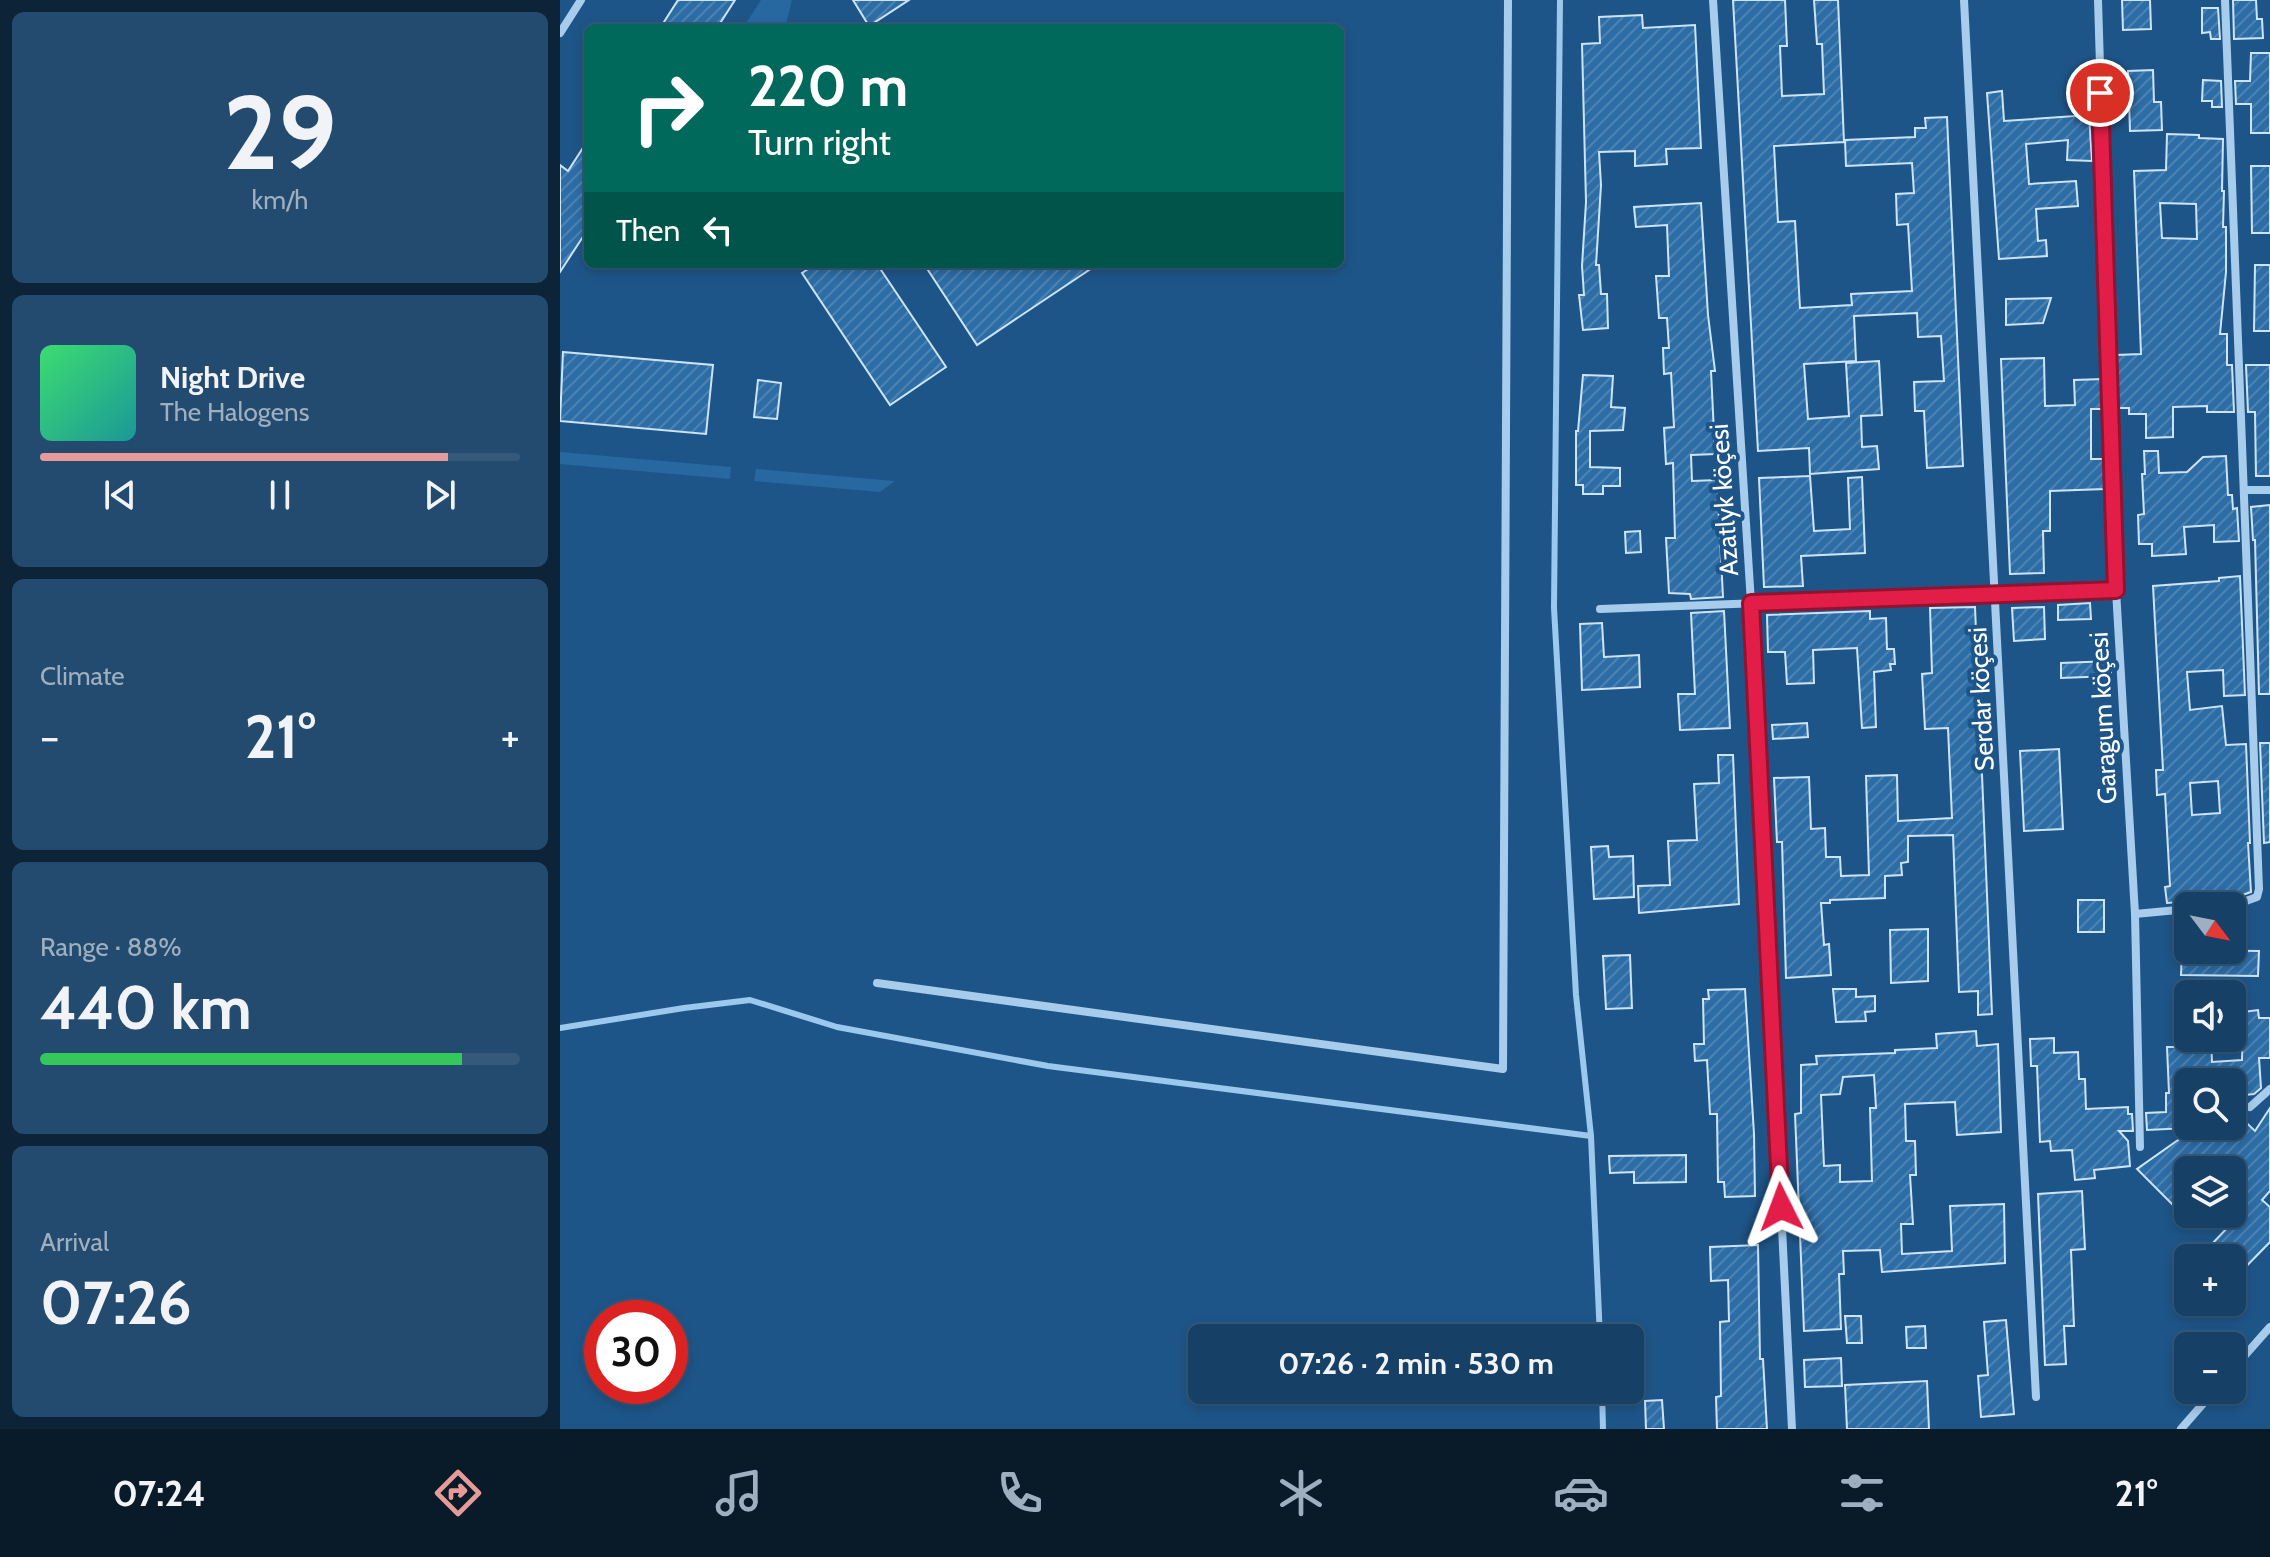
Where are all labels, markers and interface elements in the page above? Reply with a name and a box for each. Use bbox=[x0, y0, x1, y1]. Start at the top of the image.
text: 220 m bbox=[748, 52, 908, 120]
icon: right bbox=[616, 56, 720, 160]
pin bbox=[2066, 59, 2134, 127]
text: 29 bbox=[223, 69, 337, 195]
icon: arrive bbox=[2078, 71, 2122, 115]
text: Turn right bbox=[748, 120, 891, 164]
text: km/h bbox=[252, 184, 308, 216]
icon: left bbox=[696, 208, 740, 252]
text: Then bbox=[616, 212, 680, 249]
text: Night Drive bbox=[160, 359, 305, 396]
text: The Halogens bbox=[160, 396, 309, 428]
street label: Azatlyk köçesi bbox=[1703, 423, 1745, 577]
icon: previous bbox=[98, 473, 142, 517]
icon: pause bbox=[258, 473, 302, 517]
icon: next bbox=[418, 473, 462, 517]
street label: Serdar köçesi bbox=[1961, 626, 2001, 772]
street label: Garagum köçesi bbox=[2083, 631, 2123, 805]
text: Climate bbox=[40, 660, 125, 692]
text: 21° bbox=[244, 700, 316, 773]
text: − bbox=[40, 710, 59, 763]
text: + bbox=[501, 710, 520, 763]
north arrow bbox=[2174, 892, 2246, 964]
map controls bbox=[2174, 892, 2246, 1404]
text: Range · 88% bbox=[40, 931, 182, 963]
text: 440 km bbox=[40, 971, 252, 1044]
button: sound bbox=[2174, 980, 2246, 1052]
button: search bbox=[2174, 1068, 2246, 1140]
button: layers bbox=[2174, 1156, 2246, 1228]
position arrow bbox=[1739, 1165, 1823, 1249]
text: Arrival bbox=[40, 1226, 109, 1258]
button: + bbox=[2174, 1244, 2246, 1316]
text: 07:26 bbox=[40, 1266, 192, 1339]
speed limit sign: 30 bbox=[584, 1300, 688, 1404]
button: − bbox=[2174, 1332, 2246, 1404]
text: 07:26 · 2 min · 530 m bbox=[1278, 1345, 1554, 1382]
icon: directions bbox=[430, 1465, 486, 1521]
icon: music bbox=[711, 1465, 767, 1521]
icon: phone bbox=[992, 1465, 1048, 1521]
icon: climate bbox=[1273, 1465, 1329, 1521]
icon: car bbox=[1553, 1465, 1609, 1521]
icon: filters bbox=[1834, 1465, 1890, 1521]
text: 07:24 bbox=[112, 1471, 206, 1515]
text: 21° bbox=[2115, 1471, 2158, 1515]

